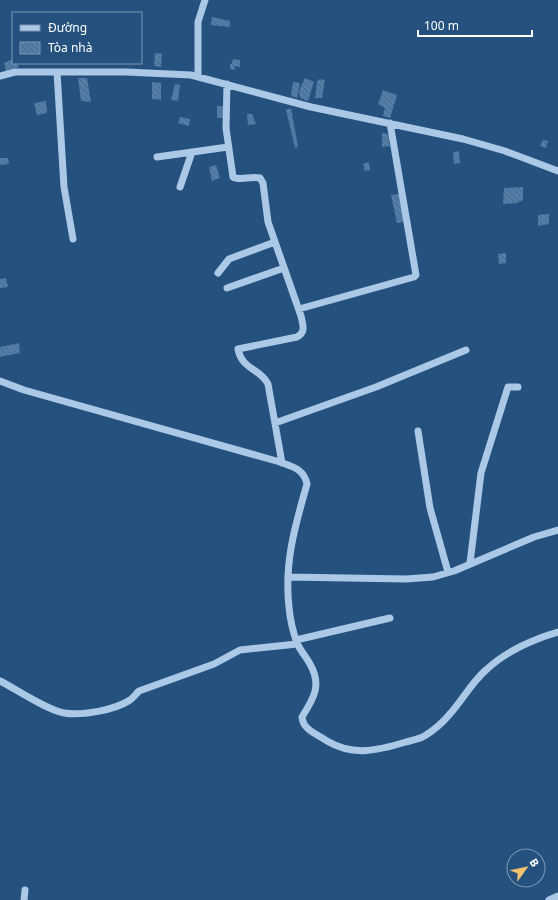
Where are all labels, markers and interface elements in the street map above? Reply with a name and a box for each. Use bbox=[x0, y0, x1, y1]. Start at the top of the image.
legend bbox=[12, 12, 142, 64]
scale bar bbox=[418, 12, 532, 38]
text: 100 m bbox=[424, 17, 459, 34]
text: Đường bbox=[48, 19, 87, 36]
text: Tòa nhà bbox=[48, 39, 93, 56]
north arrow bbox=[506, 848, 546, 888]
text: B bbox=[527, 855, 543, 869]

